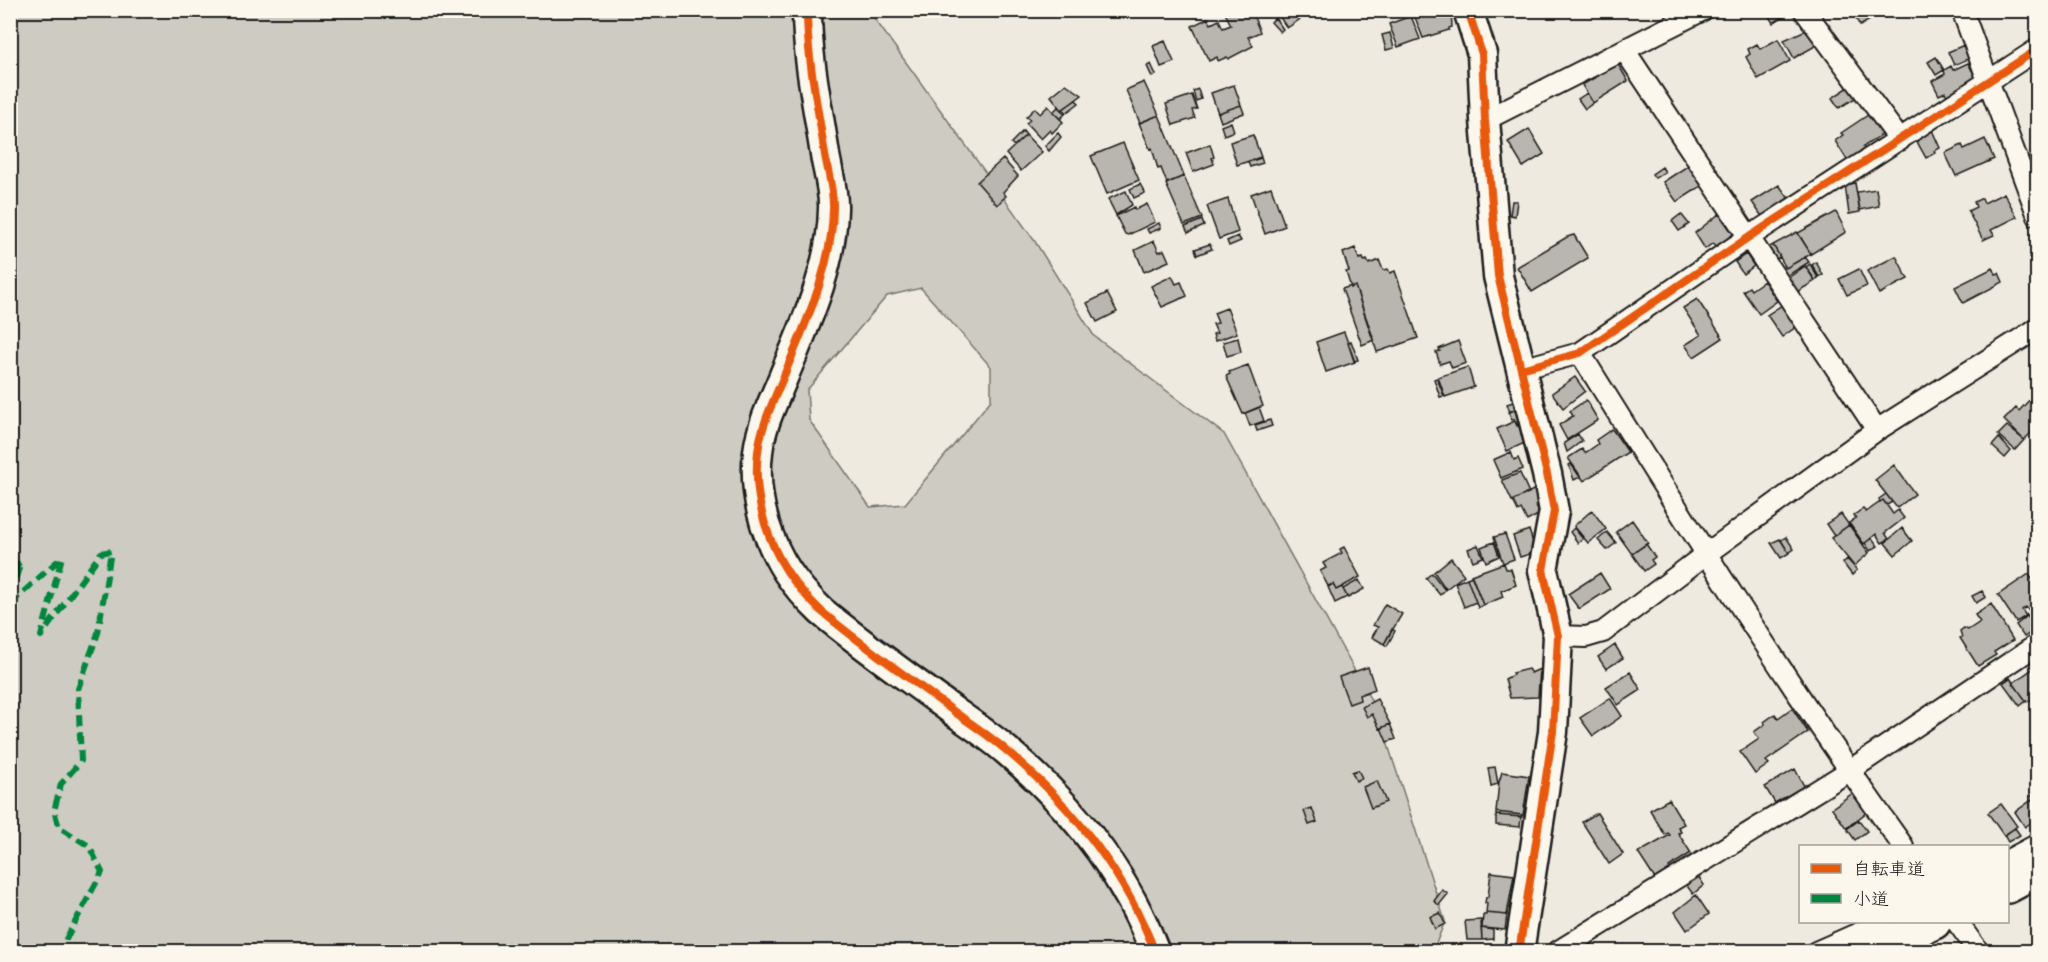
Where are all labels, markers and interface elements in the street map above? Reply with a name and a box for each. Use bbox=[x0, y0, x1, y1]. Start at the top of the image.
legend bbox=[1799, 845, 2009, 923]
text: 自転車道 bbox=[1853, 859, 1925, 884]
text: 小道 bbox=[1853, 889, 1889, 914]

